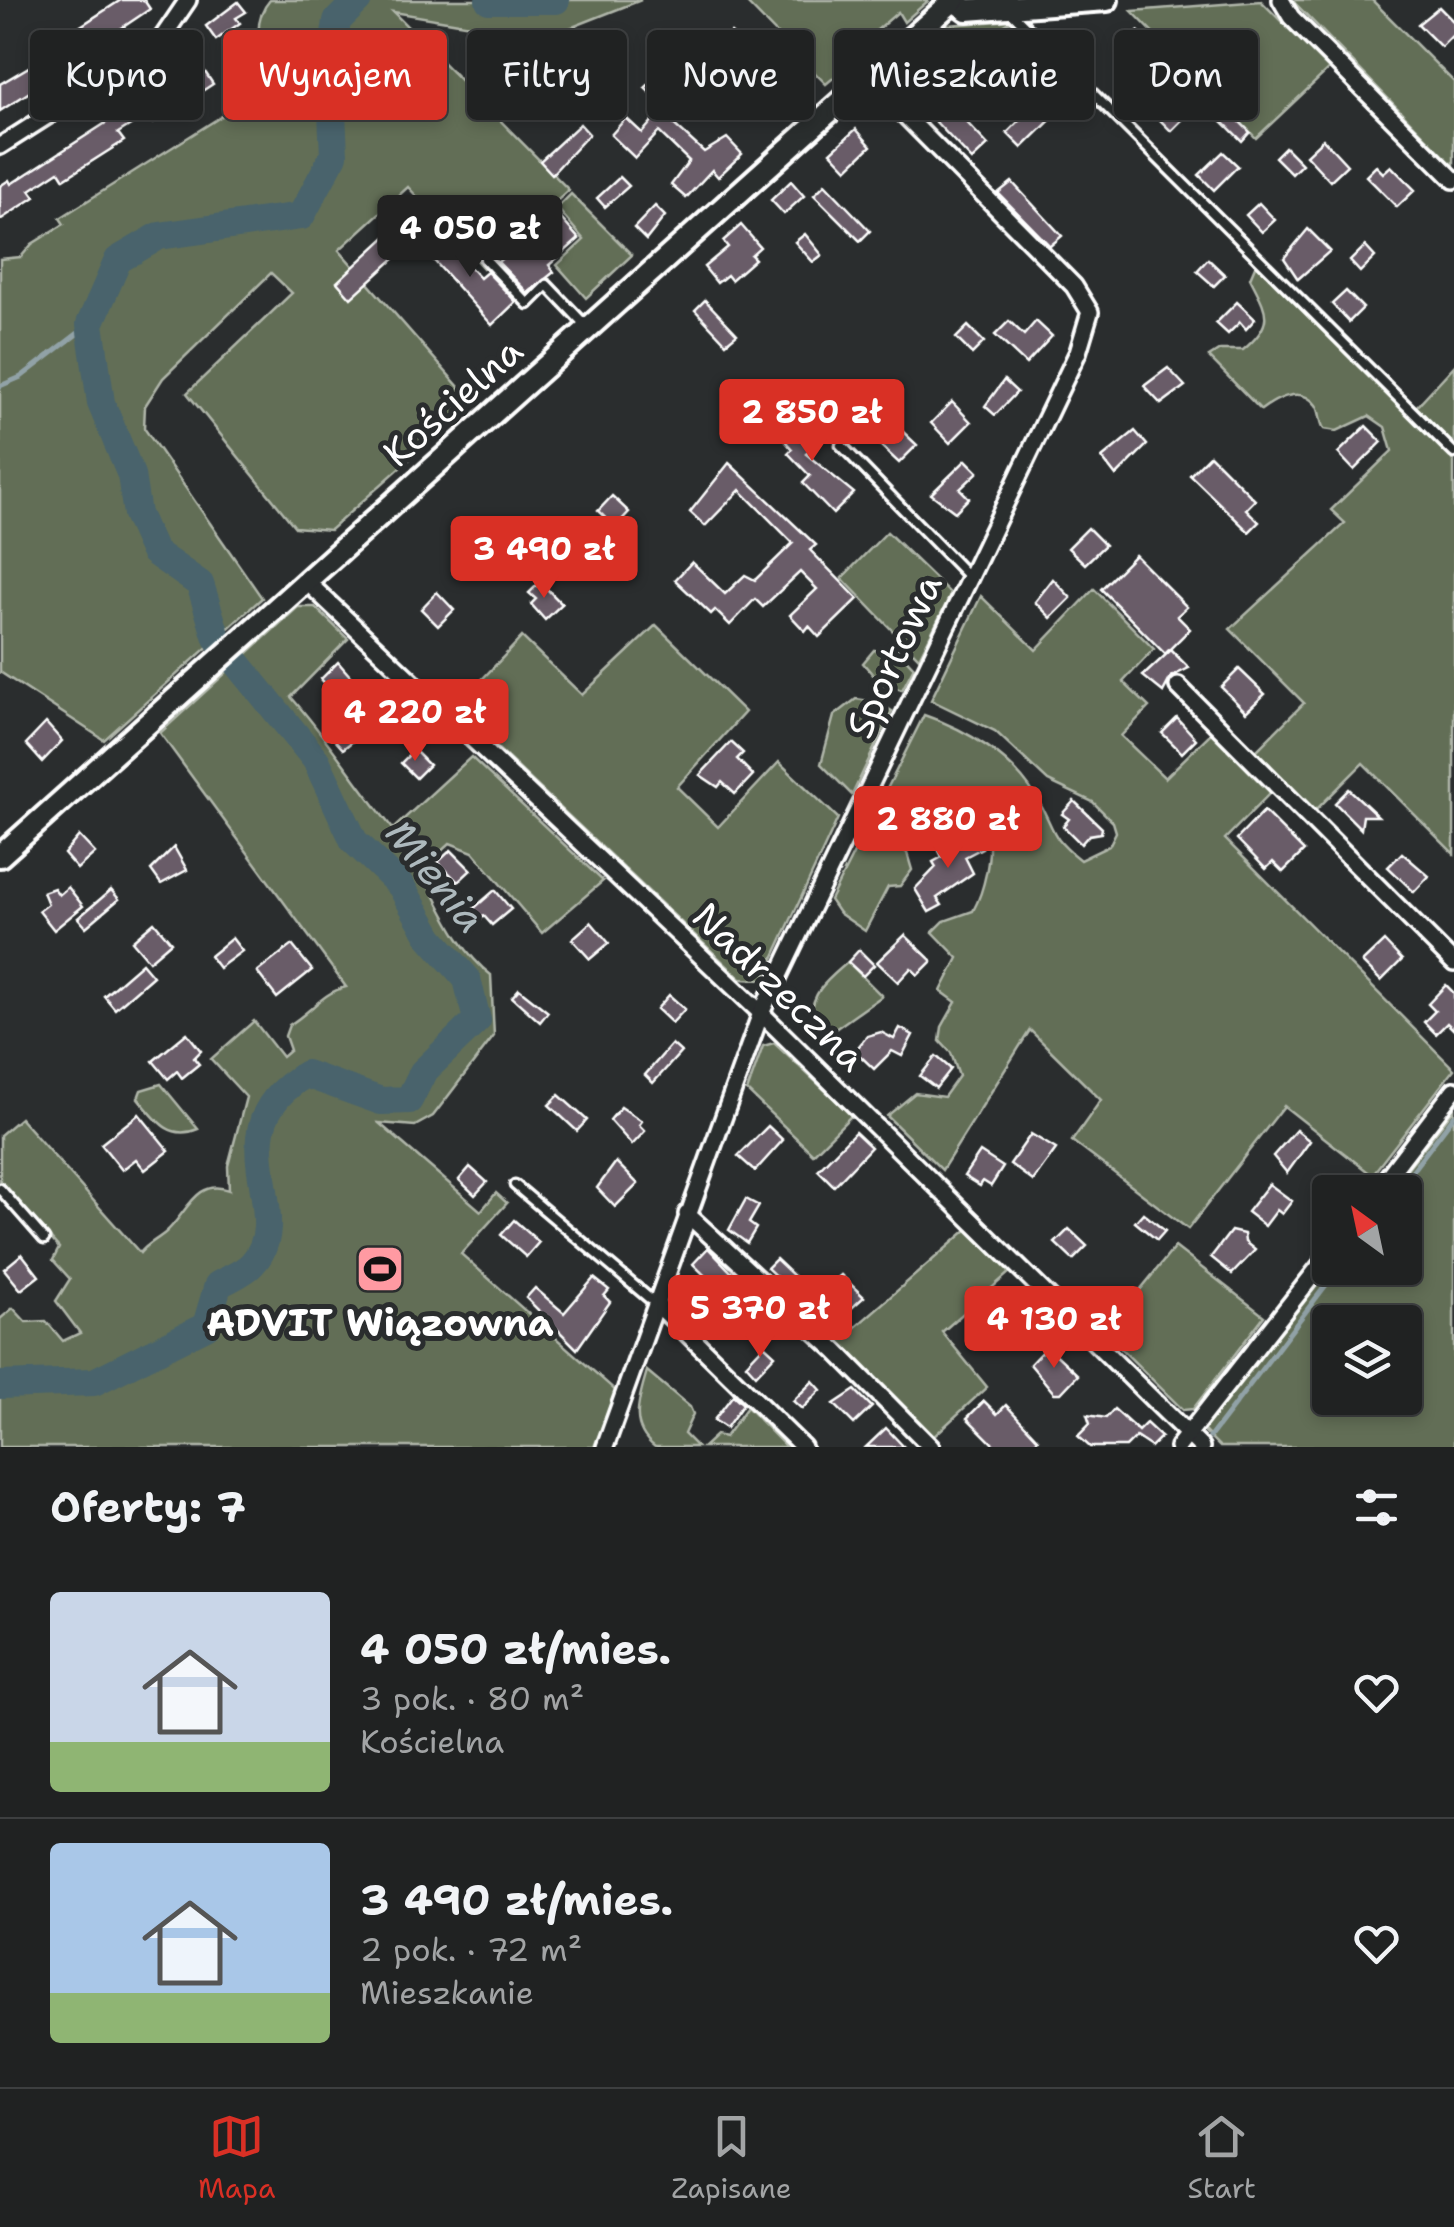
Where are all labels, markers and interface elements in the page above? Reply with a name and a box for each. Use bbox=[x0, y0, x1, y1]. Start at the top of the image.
chip: Kupno bbox=[30, 30, 203, 120]
chip: Wynajem bbox=[223, 30, 447, 120]
chip: Filtry bbox=[467, 30, 627, 120]
chip: Nowe bbox=[647, 30, 814, 120]
chip: Mieszkanie bbox=[834, 30, 1094, 120]
chip: Dom bbox=[1114, 30, 1258, 120]
pin: 4 050 zł bbox=[367, 195, 573, 280]
text: 4 050 zł bbox=[399, 206, 541, 249]
street label: Kościelna bbox=[372, 325, 534, 478]
pin: 2 850 zł bbox=[709, 379, 915, 464]
text: 2 850 zł bbox=[741, 390, 883, 433]
pin: 3 490 zł bbox=[441, 516, 647, 601]
text: 3 490 zł bbox=[473, 527, 615, 570]
street label: Sportowa bbox=[833, 565, 954, 746]
pin: 4 220 zł bbox=[312, 679, 518, 764]
text: 4 220 zł bbox=[344, 690, 486, 733]
pin: 2 880 zł bbox=[845, 786, 1051, 871]
text: 2 880 zł bbox=[876, 797, 1020, 840]
water label: Mienia bbox=[374, 808, 498, 944]
street label: Nadrzeczna bbox=[682, 891, 877, 1082]
north arrow bbox=[1312, 1175, 1422, 1285]
map controls bbox=[1312, 1175, 1422, 1415]
sports icon: ADVIT Wiązowna bbox=[354, 1243, 406, 1295]
pin: 5 370 zł bbox=[657, 1275, 863, 1360]
text: 5 370 zł bbox=[690, 1286, 830, 1329]
pin: 4 130 zł bbox=[951, 1286, 1157, 1371]
place label: ADVIT Wiązowna bbox=[206, 1297, 554, 1348]
text: 4 130 zł bbox=[986, 1297, 1122, 1340]
button: layers bbox=[1312, 1305, 1422, 1415]
text: Oferty: 7 bbox=[50, 1479, 246, 1535]
icon: filters bbox=[1349, 1480, 1404, 1535]
text: 4 050 zł/mies. bbox=[360, 1621, 671, 1677]
icon: home bbox=[130, 1632, 250, 1752]
icon: heart bbox=[1349, 1665, 1404, 1720]
text: 3 pok. · 80 m² bbox=[360, 1677, 584, 1720]
text: Kościelna bbox=[360, 1720, 504, 1763]
text: 3 490 zł/mies. bbox=[360, 1872, 673, 1928]
icon: home bbox=[130, 1883, 250, 2003]
icon: heart bbox=[1349, 1916, 1404, 1971]
text: 2 pok. · 72 m² bbox=[360, 1928, 582, 1971]
text: Mieszkanie bbox=[360, 1971, 534, 2014]
tab: Mapa bbox=[198, 2109, 275, 2207]
tab: Zapisane bbox=[671, 2109, 792, 2207]
tab: Start bbox=[1188, 2109, 1256, 2207]

